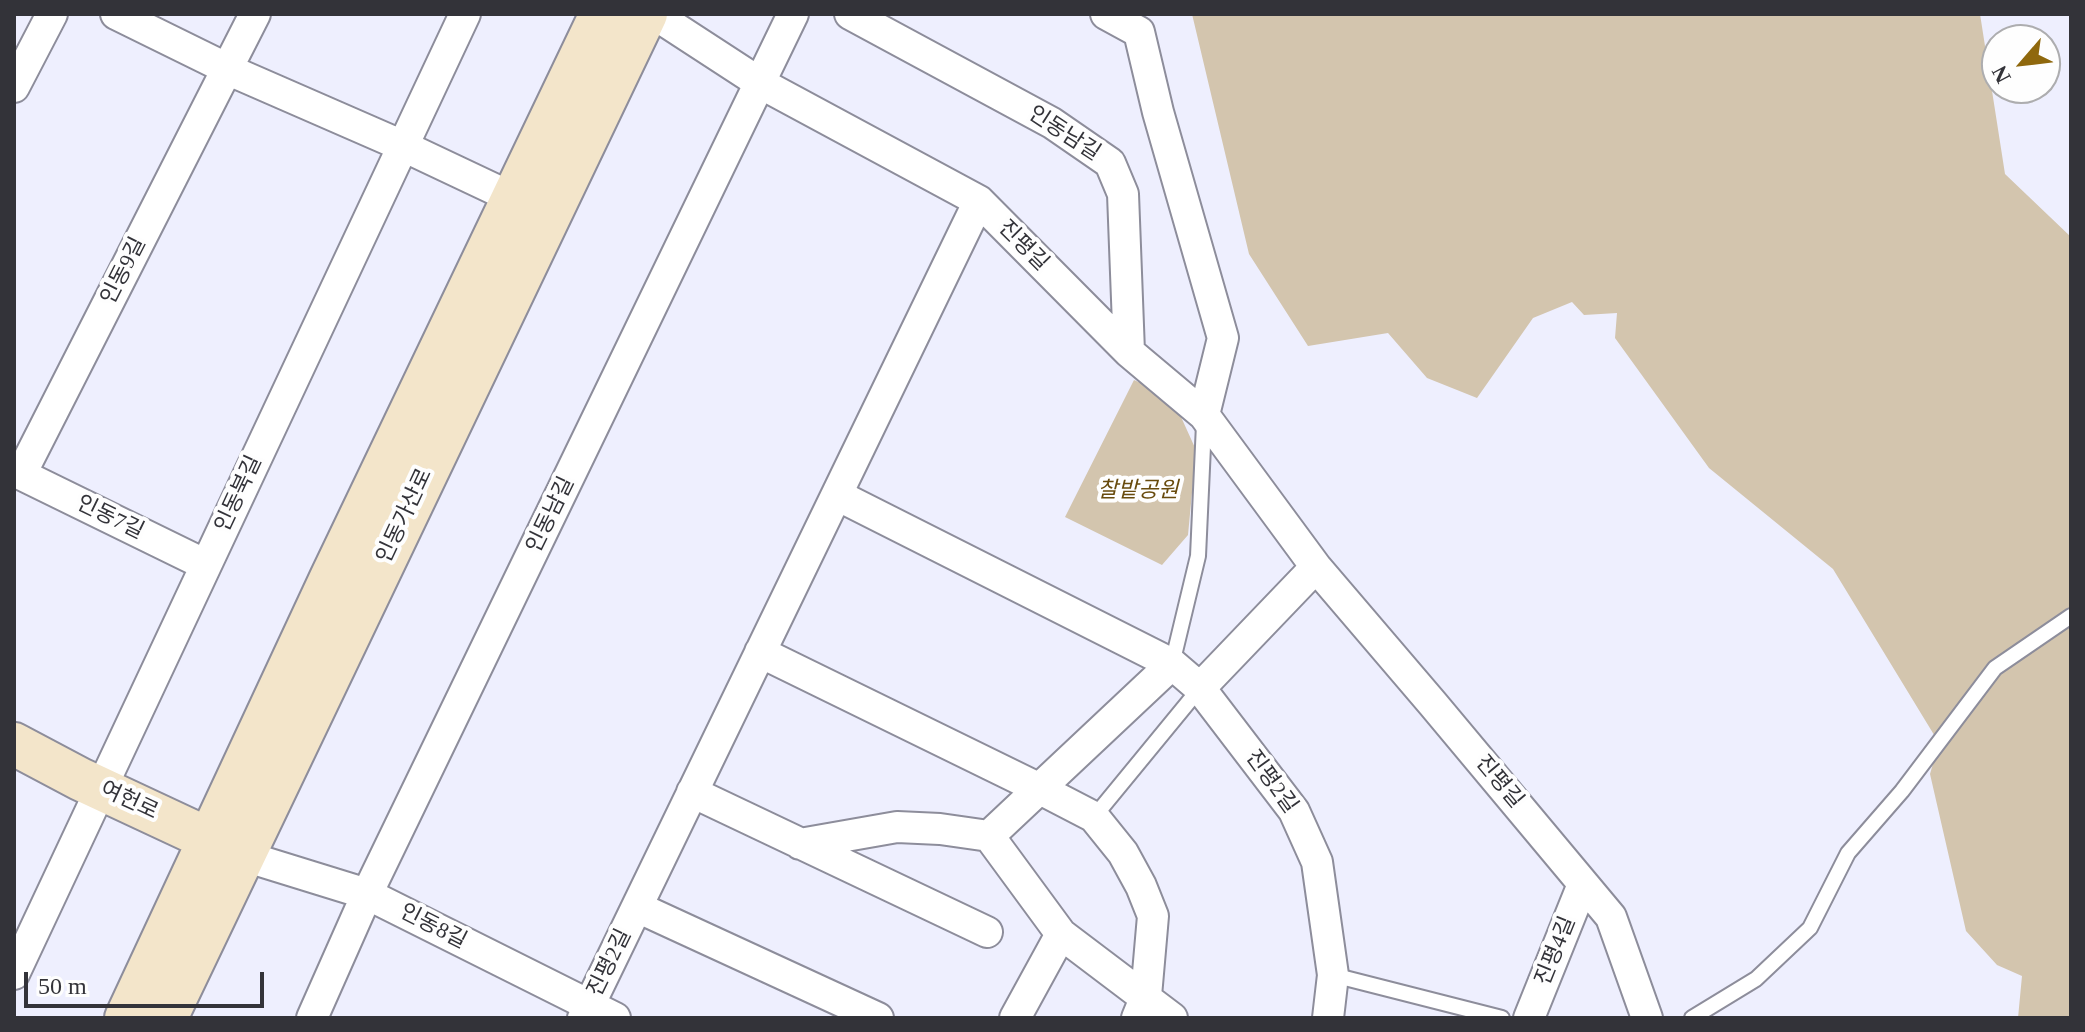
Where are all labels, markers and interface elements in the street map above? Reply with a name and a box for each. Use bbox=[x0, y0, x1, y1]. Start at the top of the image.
north arrow bbox=[1981, 24, 2061, 104]
text: N bbox=[1986, 62, 2016, 87]
street label: 인동남길 bbox=[1023, 101, 1105, 167]
street label: 진평길 bbox=[992, 215, 1054, 277]
street label: 인동9길 bbox=[96, 233, 152, 309]
street label: 인동북길 bbox=[210, 452, 268, 536]
street label: 인동가산로 bbox=[372, 465, 438, 567]
street label: 인동남길 bbox=[521, 473, 581, 557]
park label: 찰밭공원 bbox=[1098, 478, 1178, 504]
street label: 인동7길 bbox=[72, 490, 148, 546]
street label: 진평2길 bbox=[1239, 745, 1303, 819]
street label: 진평길 bbox=[1469, 750, 1529, 814]
street label: 여헌로 bbox=[96, 776, 162, 826]
street label: 인동8길 bbox=[395, 899, 471, 955]
street label: 진평4길 bbox=[1530, 913, 1582, 989]
street label: 진평2길 bbox=[582, 925, 638, 1001]
scale bar bbox=[28, 956, 268, 1006]
text: 50 m bbox=[38, 973, 87, 999]

